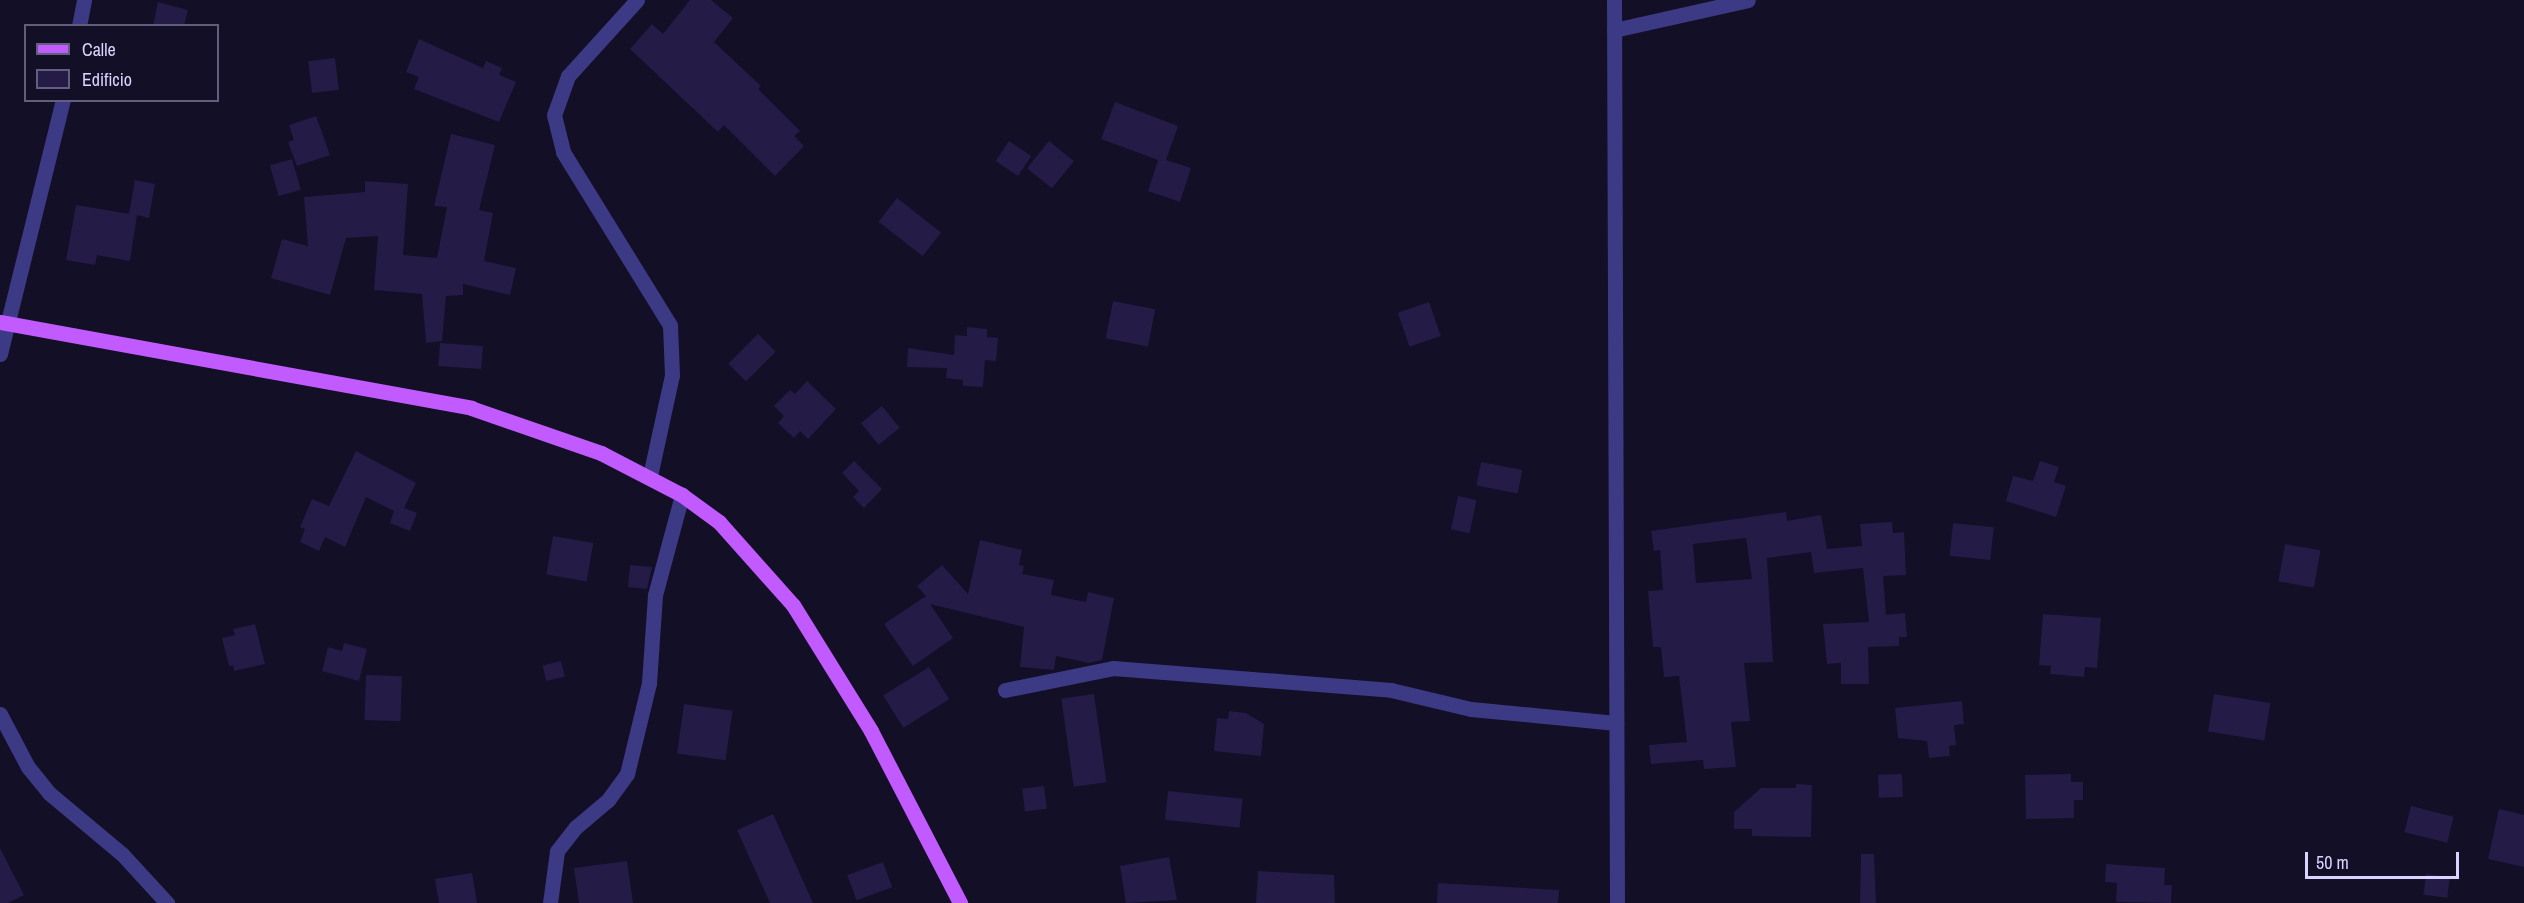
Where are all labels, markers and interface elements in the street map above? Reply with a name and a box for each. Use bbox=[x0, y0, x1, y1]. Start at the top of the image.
legend bbox=[24, 24, 219, 102]
text: Calle bbox=[82, 37, 116, 62]
text: Edificio bbox=[82, 67, 132, 92]
scale bar bbox=[2308, 840, 2462, 878]
text: 50 m bbox=[2316, 850, 2349, 875]

